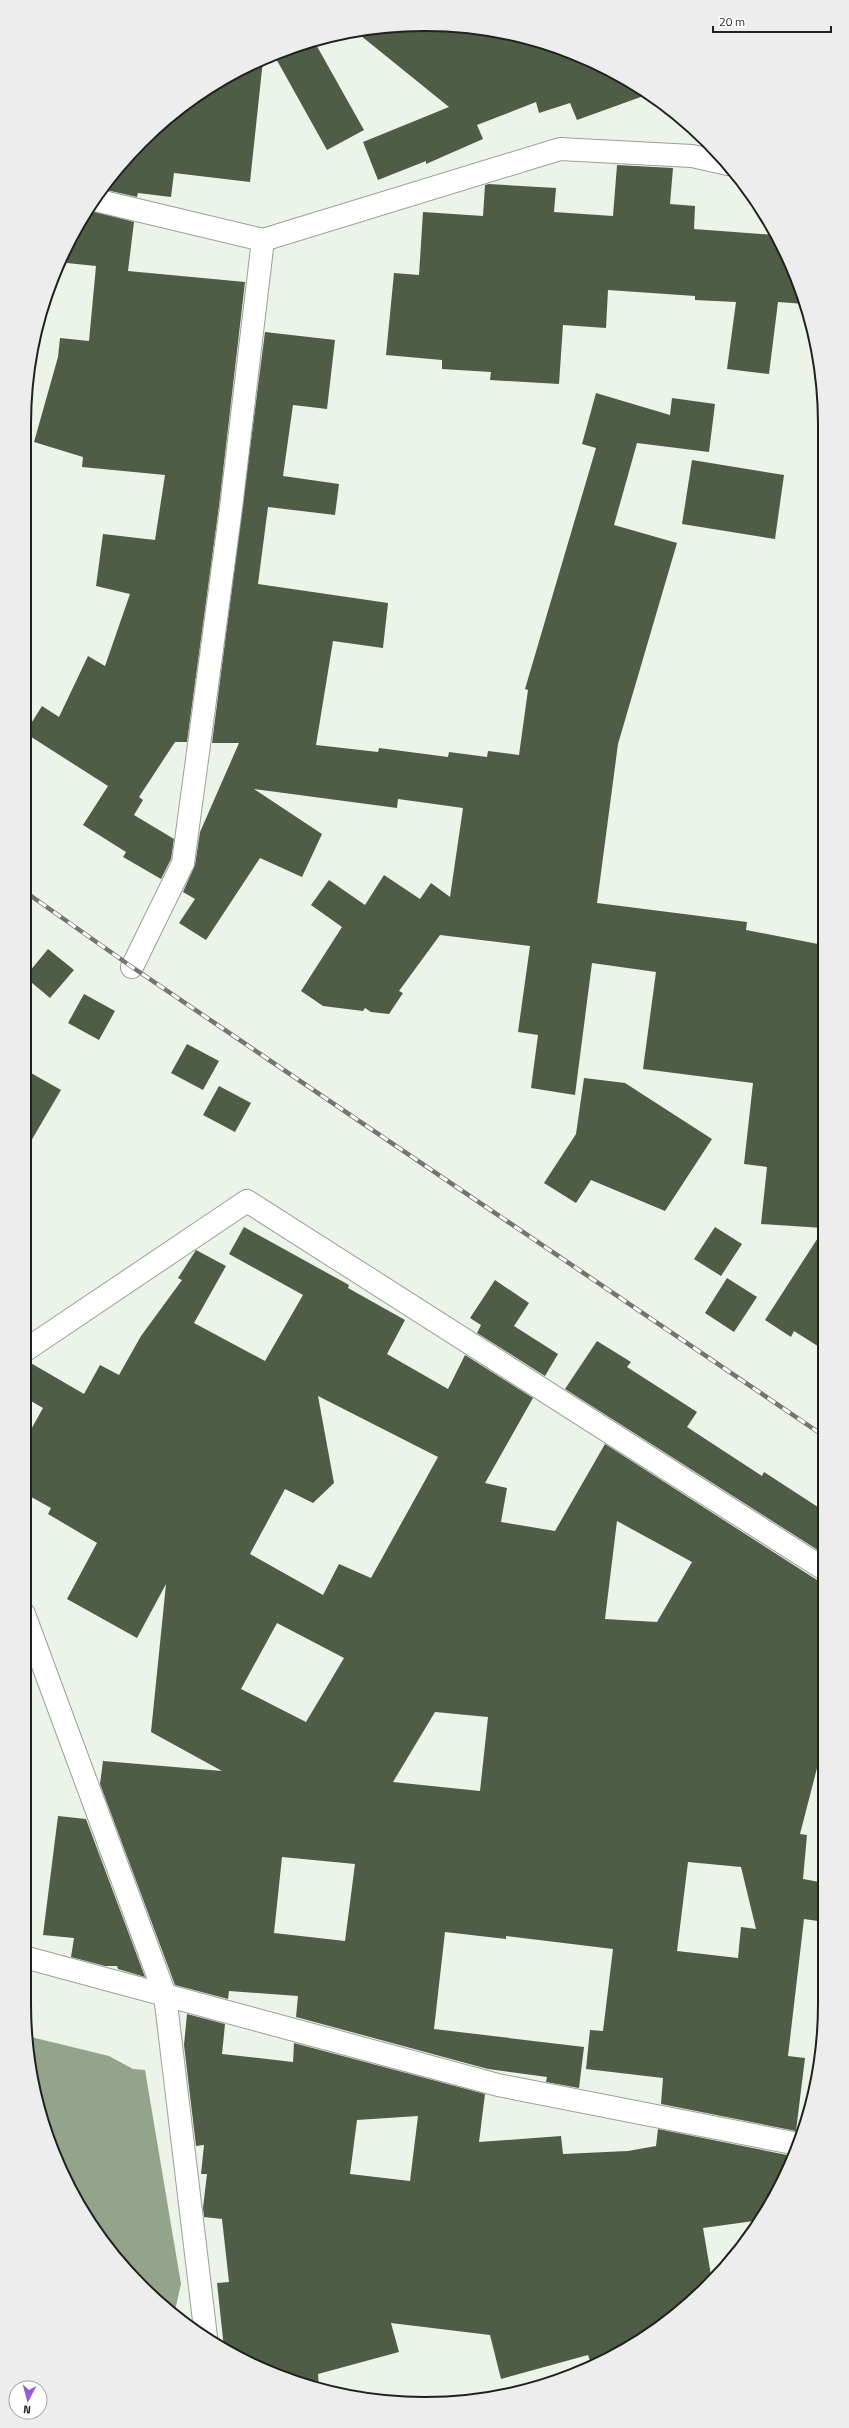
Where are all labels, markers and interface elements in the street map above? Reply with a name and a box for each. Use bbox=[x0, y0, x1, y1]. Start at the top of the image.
scale bar bbox=[713, 8, 831, 34]
text: 20 m bbox=[719, 12, 745, 31]
north arrow bbox=[8, 2380, 48, 2420]
text: N bbox=[22, 2402, 32, 2418]

